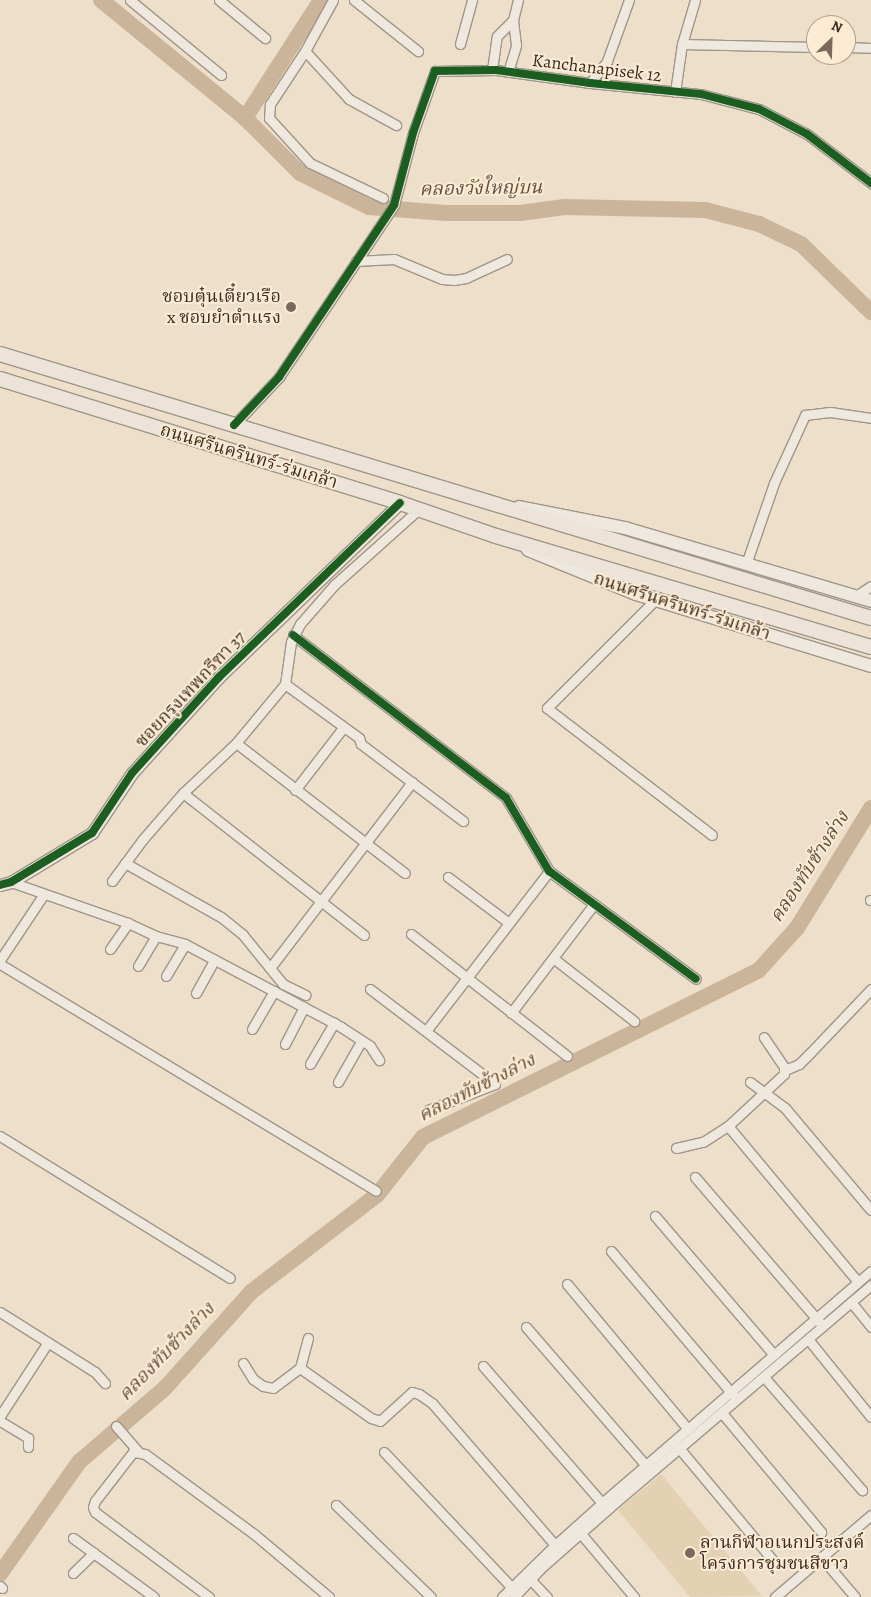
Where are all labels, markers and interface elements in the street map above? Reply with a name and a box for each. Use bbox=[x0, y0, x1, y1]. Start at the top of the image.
north arrow bbox=[806, 15, 856, 65]
text: N bbox=[828, 16, 845, 38]
street label: Kanchanapisek 12 bbox=[531, 49, 663, 87]
water label: คลองวังใหญ่บน bbox=[419, 177, 543, 201]
place label: ชอบตุ๋นเตี๋ยวเรือ x ชอบยำตำแรง bbox=[162, 286, 281, 328]
marker: ชอบตุ๋นเตี๋ยวเรือ x ชอบยำตำแรง bbox=[285, 301, 297, 313]
street label: ถนนศรีนครินทร์-ร่มเกล้า bbox=[158, 419, 340, 493]
street label: ถนนศรีนครินทร์-ร่มเกล้า bbox=[591, 567, 773, 645]
street label: ซอยกรุงเทพกรีฑา 37 bbox=[130, 626, 250, 752]
water label: คลองทับช้างล่าง bbox=[765, 807, 855, 927]
water label: คลองทับช้างล่าง bbox=[415, 1049, 539, 1127]
water label: คลองทับช้างล่าง bbox=[114, 1298, 220, 1406]
place label: ลานกีฬาอเนกประสงค์ โครงการชุมชนสีขาว bbox=[700, 1532, 864, 1575]
marker: ลานกีฬาอเนกประสงค์ โครงการชุมชนสีขาว bbox=[684, 1547, 696, 1559]

